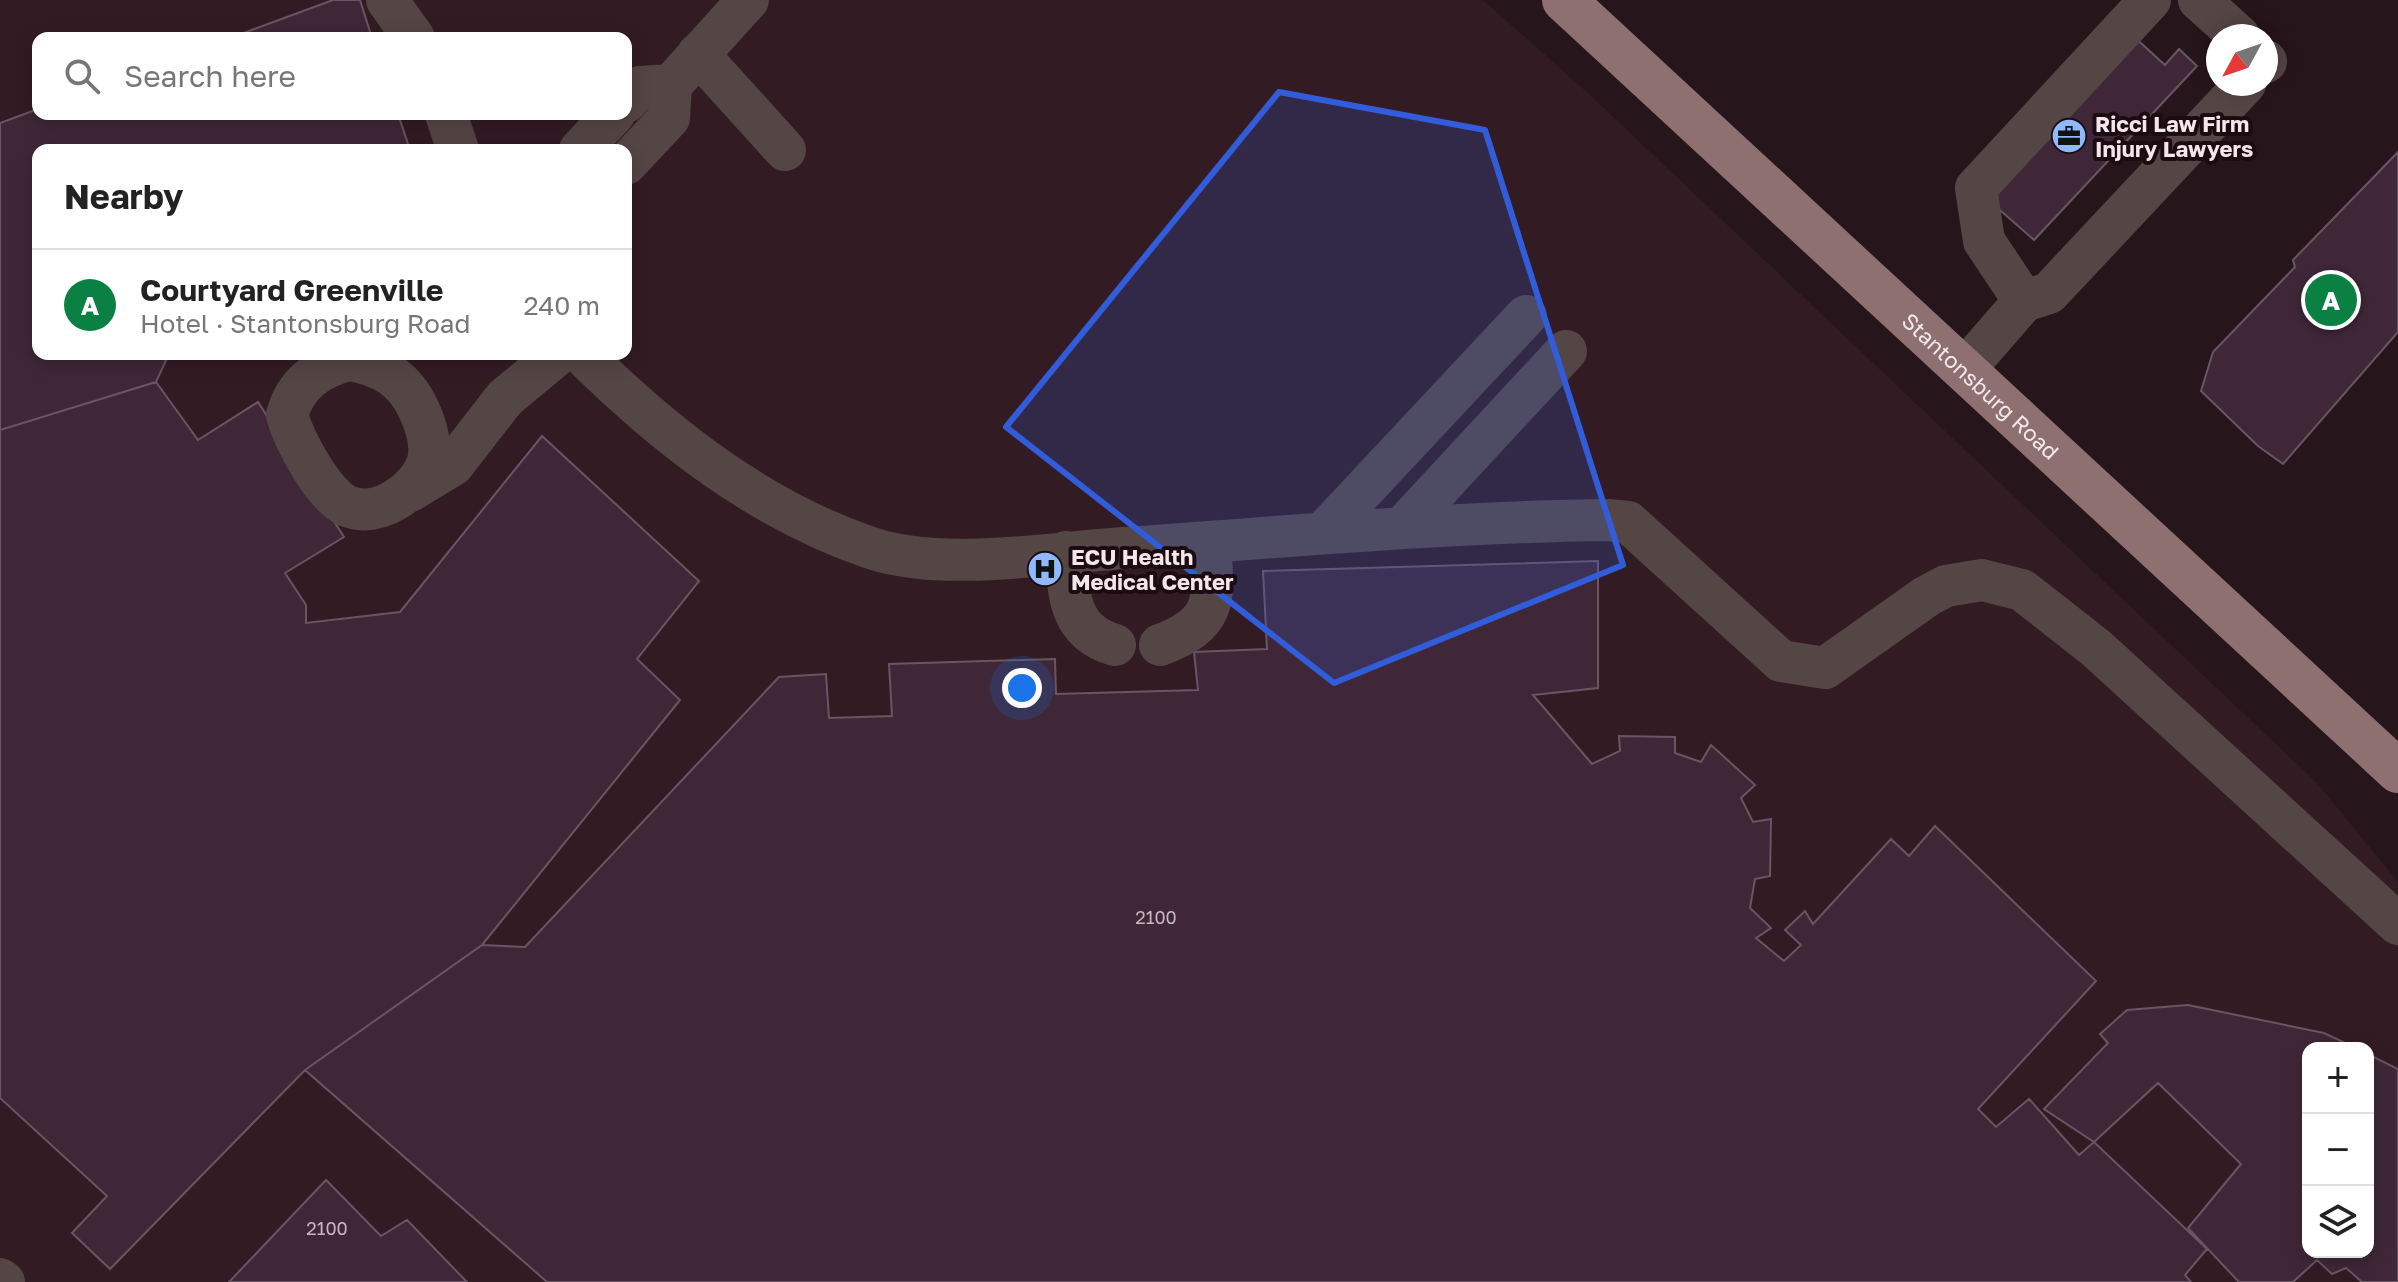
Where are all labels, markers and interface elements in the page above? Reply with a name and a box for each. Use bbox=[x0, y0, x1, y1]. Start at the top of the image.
north arrow bbox=[2206, 24, 2278, 96]
search box bbox=[32, 32, 632, 120]
icon: search bbox=[60, 54, 104, 98]
text: Search here bbox=[124, 58, 296, 94]
place label: Ricci Law Firm Injury Lawyers bbox=[2095, 110, 2253, 162]
office icon: Ricci Law Firm Injury Lawyers bbox=[2050, 117, 2088, 155]
text: Nearby bbox=[64, 176, 184, 216]
pin: A bbox=[2305, 270, 2357, 330]
text: Courtyard Greenville bbox=[140, 272, 444, 308]
text: A bbox=[81, 290, 99, 321]
text: 240 m bbox=[523, 290, 600, 321]
street label: Stantonsburg Road bbox=[1897, 307, 2065, 465]
text: Hotel · Stantonsburg Road bbox=[140, 308, 470, 339]
place label: ECU Health Medical Center bbox=[1071, 543, 1234, 595]
hospital icon: ECU Health Medical Center bbox=[1026, 550, 1064, 588]
your location bbox=[1002, 668, 1042, 708]
house number: 2100 bbox=[1135, 906, 1177, 928]
map controls bbox=[2302, 1042, 2374, 1258]
button: + bbox=[2302, 1042, 2374, 1114]
button: − bbox=[2302, 1114, 2374, 1186]
button: layers bbox=[2302, 1186, 2374, 1258]
house number: 2100 bbox=[306, 1217, 348, 1239]

